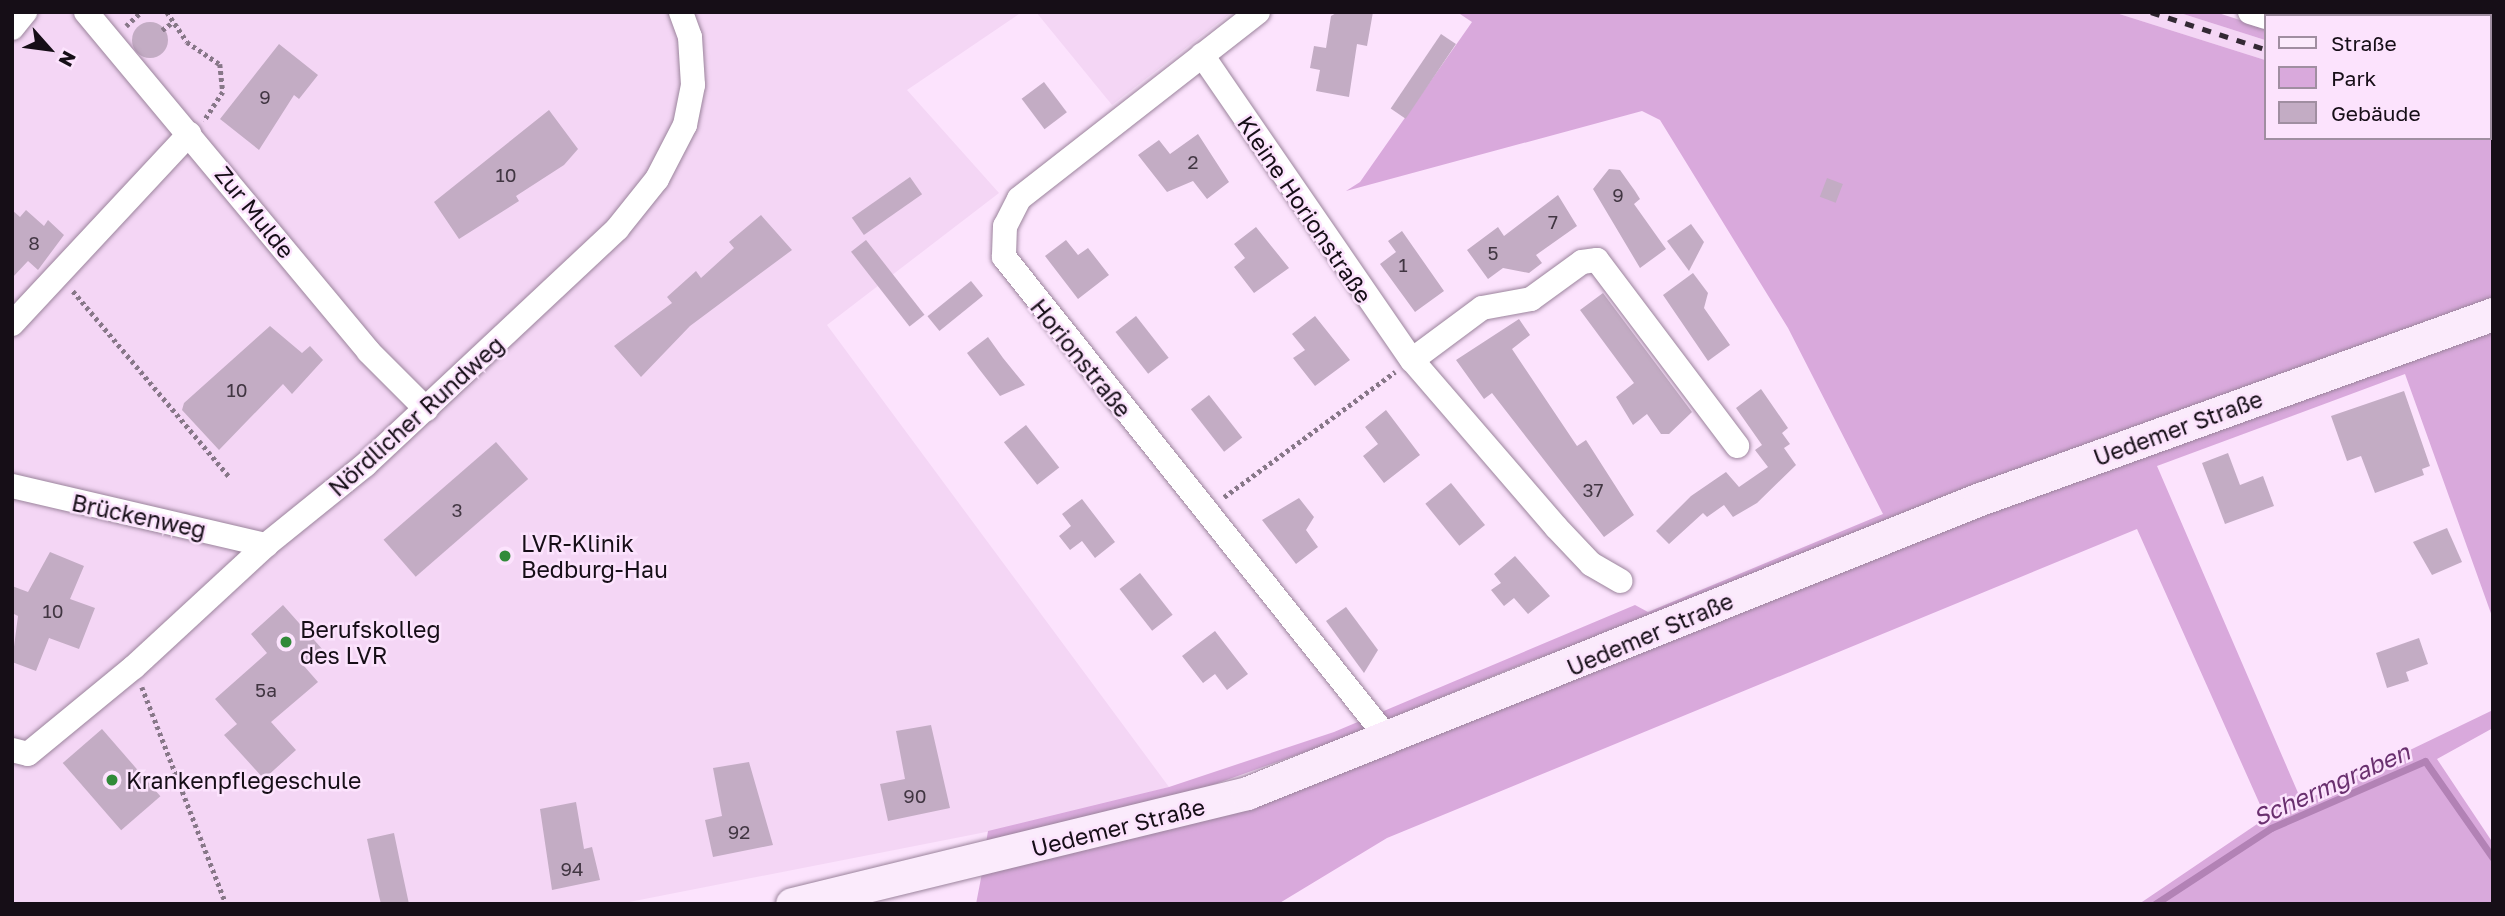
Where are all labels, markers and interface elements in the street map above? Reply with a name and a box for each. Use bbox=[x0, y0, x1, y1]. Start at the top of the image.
north arrow bbox=[14, 14, 84, 84]
legend bbox=[2264, 14, 2491, 140]
text: Straße bbox=[2331, 30, 2397, 56]
text: N bbox=[54, 47, 82, 71]
text: Park bbox=[2331, 65, 2376, 91]
house number: 9 bbox=[259, 86, 271, 108]
text: Gebäude bbox=[2331, 100, 2421, 126]
street label: Kleine Horionstraße bbox=[1232, 110, 1378, 308]
house number: 2 bbox=[1187, 151, 1199, 173]
street label: Zur Mulde bbox=[210, 160, 300, 264]
house number: 10 bbox=[496, 164, 516, 186]
house number: 9 bbox=[1612, 184, 1624, 206]
house number: 7 bbox=[1548, 211, 1558, 233]
house number: 8 bbox=[28, 232, 40, 254]
house number: 5 bbox=[1487, 242, 1499, 264]
house number: 1 bbox=[1398, 254, 1408, 276]
street label: Horionstraße bbox=[1025, 293, 1137, 423]
street label: Nördlicher Rundweg bbox=[323, 330, 509, 502]
house number: 10 bbox=[227, 379, 247, 401]
street label: Uedemer Straße bbox=[2090, 385, 2266, 471]
house number: 37 bbox=[1582, 479, 1604, 501]
street label: Brückenweg bbox=[69, 488, 209, 544]
house number: 3 bbox=[451, 499, 463, 521]
place label: LVR-Klinik Bedburg-Hau bbox=[521, 529, 668, 583]
marker: LVR-Klinik Bedburg-Hau bbox=[495, 546, 515, 566]
street label: Uedemer Straße bbox=[1563, 587, 1737, 681]
house number: 10 bbox=[43, 600, 63, 622]
place label: Berufskolleg des LVR bbox=[300, 615, 441, 669]
marker: Berufskolleg des LVR bbox=[278, 634, 294, 650]
house number: 5a bbox=[255, 679, 277, 701]
water label: Schermgraben bbox=[2248, 737, 2414, 831]
place label: Krankenpflegeschule bbox=[126, 766, 361, 794]
marker: Krankenpflegeschule bbox=[104, 772, 120, 788]
house number: 90 bbox=[903, 785, 927, 807]
street label: Uedemer Straße bbox=[1028, 792, 1208, 862]
house number: 92 bbox=[728, 821, 750, 843]
house number: 94 bbox=[560, 858, 584, 880]

